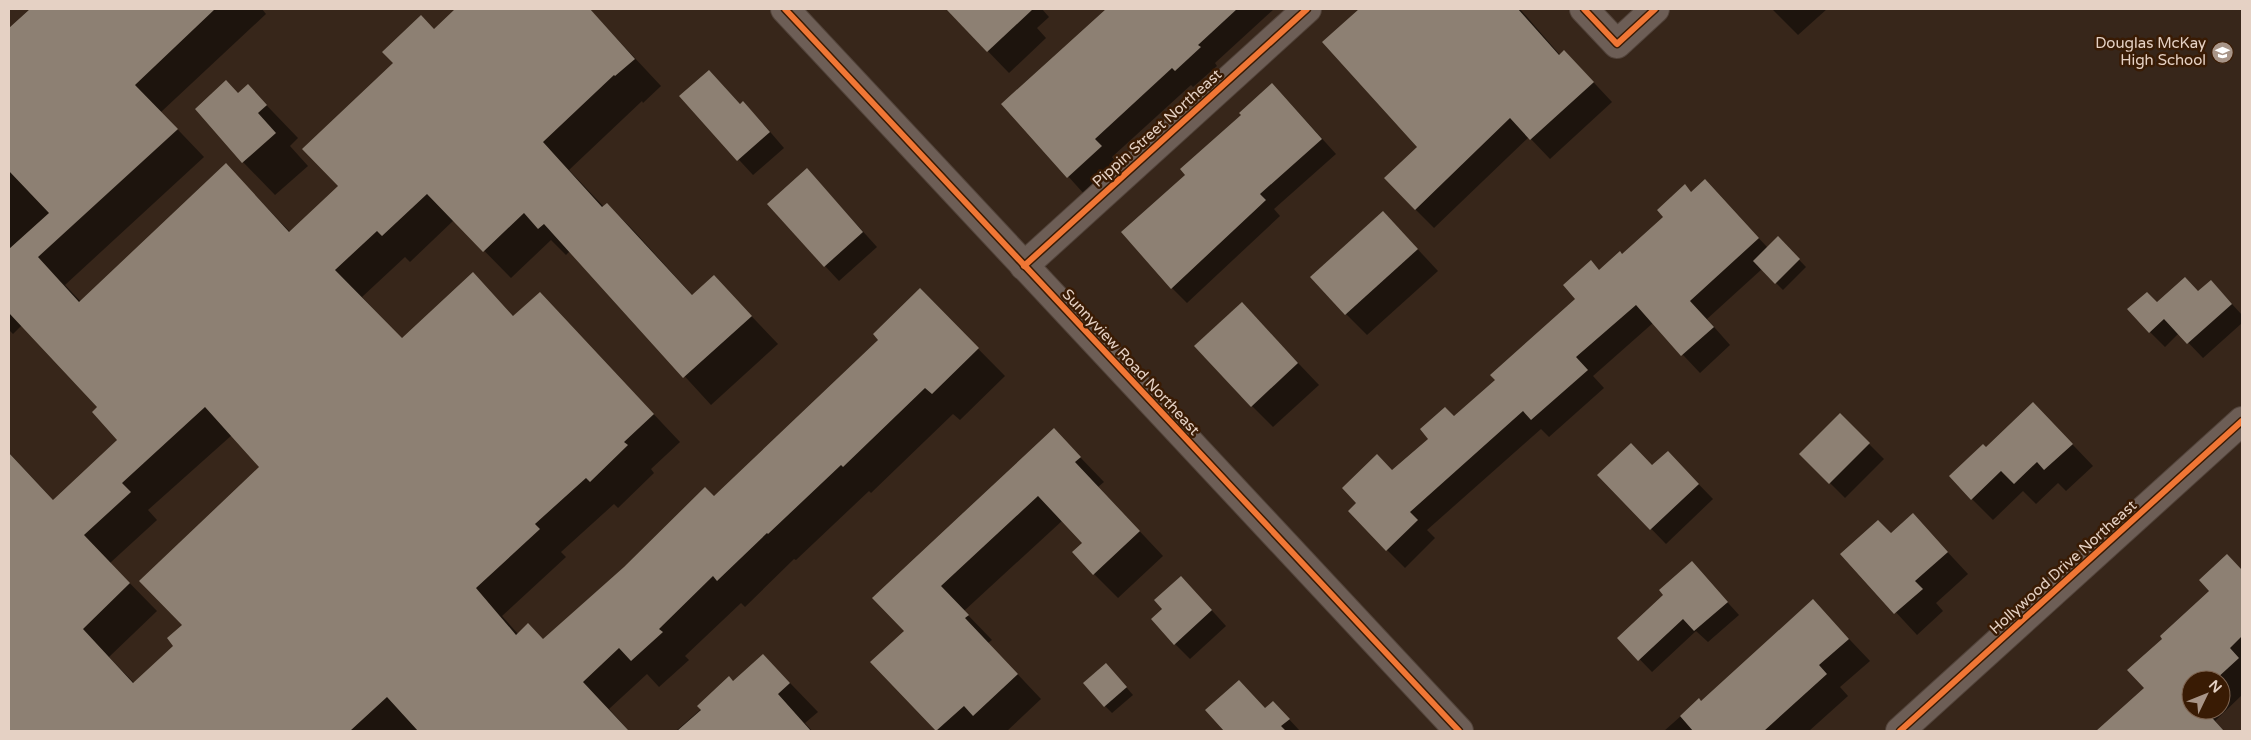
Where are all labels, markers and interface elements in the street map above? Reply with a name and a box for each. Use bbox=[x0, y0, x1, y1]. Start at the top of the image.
place label: Douglas McKay High School bbox=[2095, 34, 2206, 69]
school or university icon: Douglas McKay High School bbox=[2210, 40, 2234, 64]
street label: Pippin Street Northeast bbox=[1089, 65, 1225, 191]
street label: Sunnyview Road Northeast bbox=[1059, 285, 1204, 439]
street label: Hollywood Drive Northeast bbox=[1986, 496, 2140, 638]
north arrow bbox=[2181, 670, 2231, 720]
text: N bbox=[2205, 677, 2225, 696]

